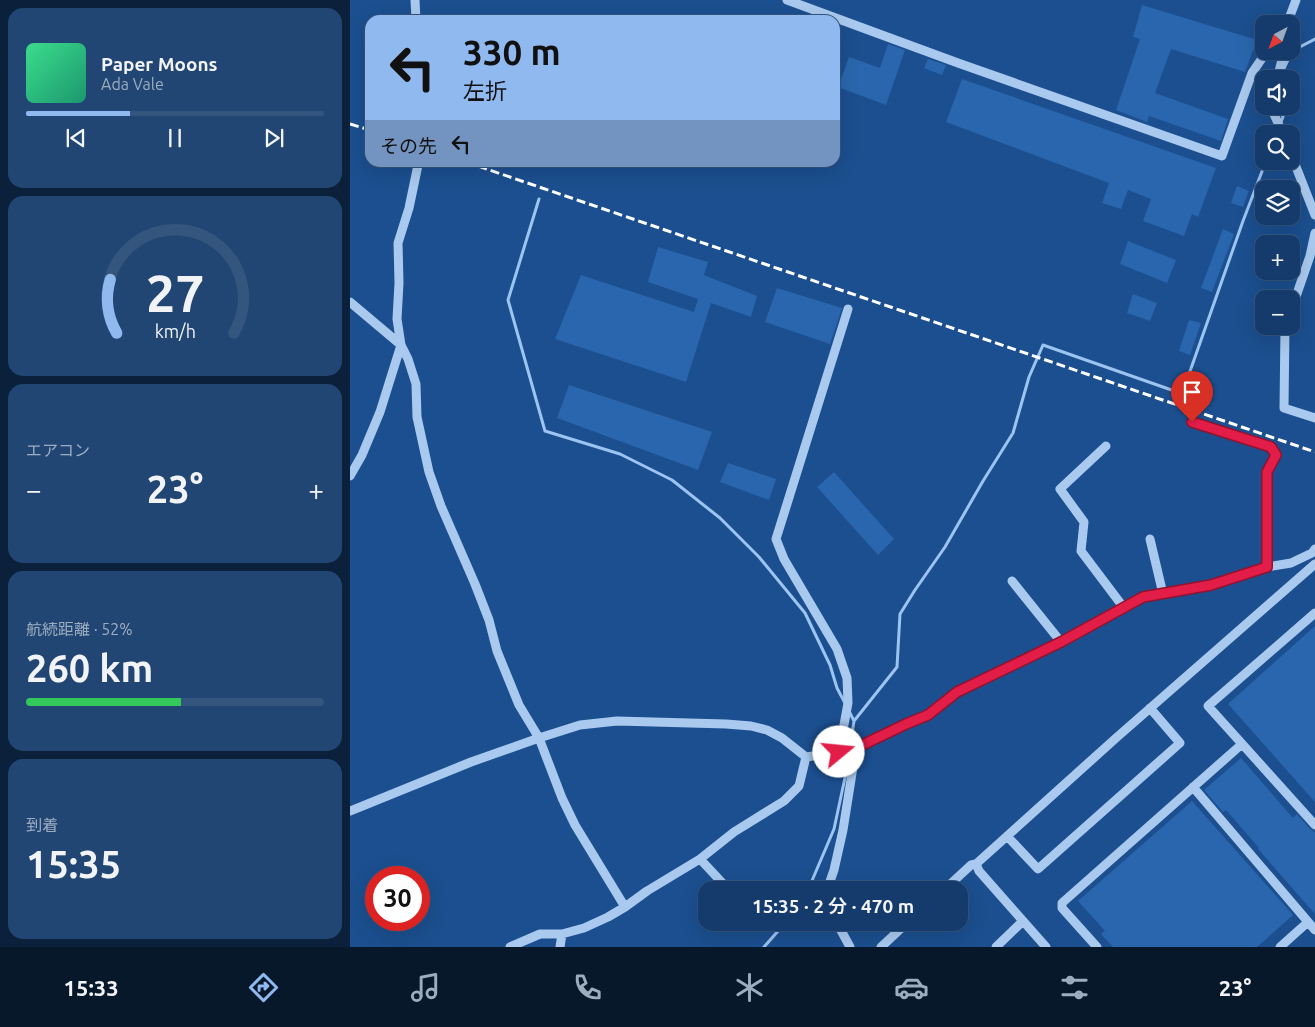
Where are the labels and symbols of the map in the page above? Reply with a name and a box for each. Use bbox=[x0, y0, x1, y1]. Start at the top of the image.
north arrow bbox=[1255, 15, 1300, 60]
pin bbox=[1171, 371, 1213, 422]
position arrow bbox=[812, 725, 864, 777]
speed limit sign: 30 bbox=[365, 866, 430, 931]

